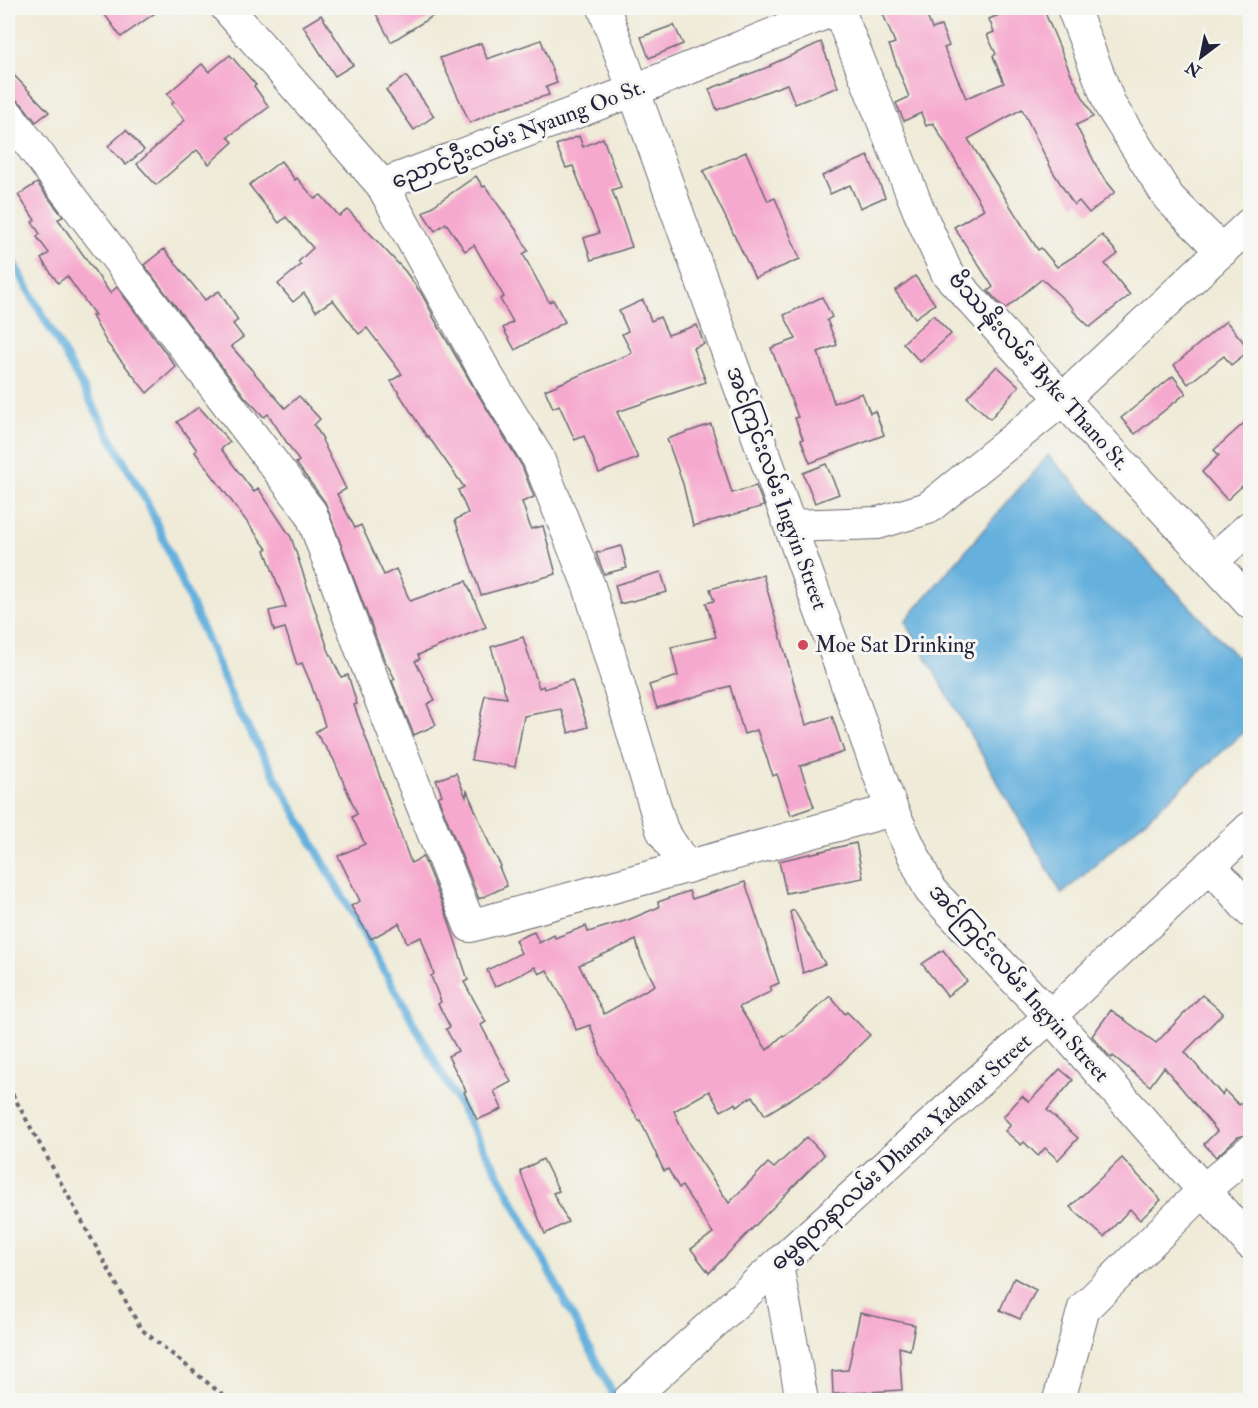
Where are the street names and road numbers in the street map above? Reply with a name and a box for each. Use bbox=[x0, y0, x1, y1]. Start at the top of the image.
street label: ညောင်ဦးလမ်း Nyaung Oo St. bbox=[387, 71, 650, 198]
street label: ဗိဿနိုးလမ်း Byke Thano St. bbox=[940, 264, 1137, 478]
street label: အင်ကြင်းလမ်း Ingyin Street bbox=[717, 362, 836, 615]
street label: အင်ကြင်းလမ်း Ingyin Street bbox=[920, 877, 1117, 1090]
street label: ဓမ္မရတနာလမ်း Dhama Yadanar Street bbox=[763, 1026, 1040, 1279]

